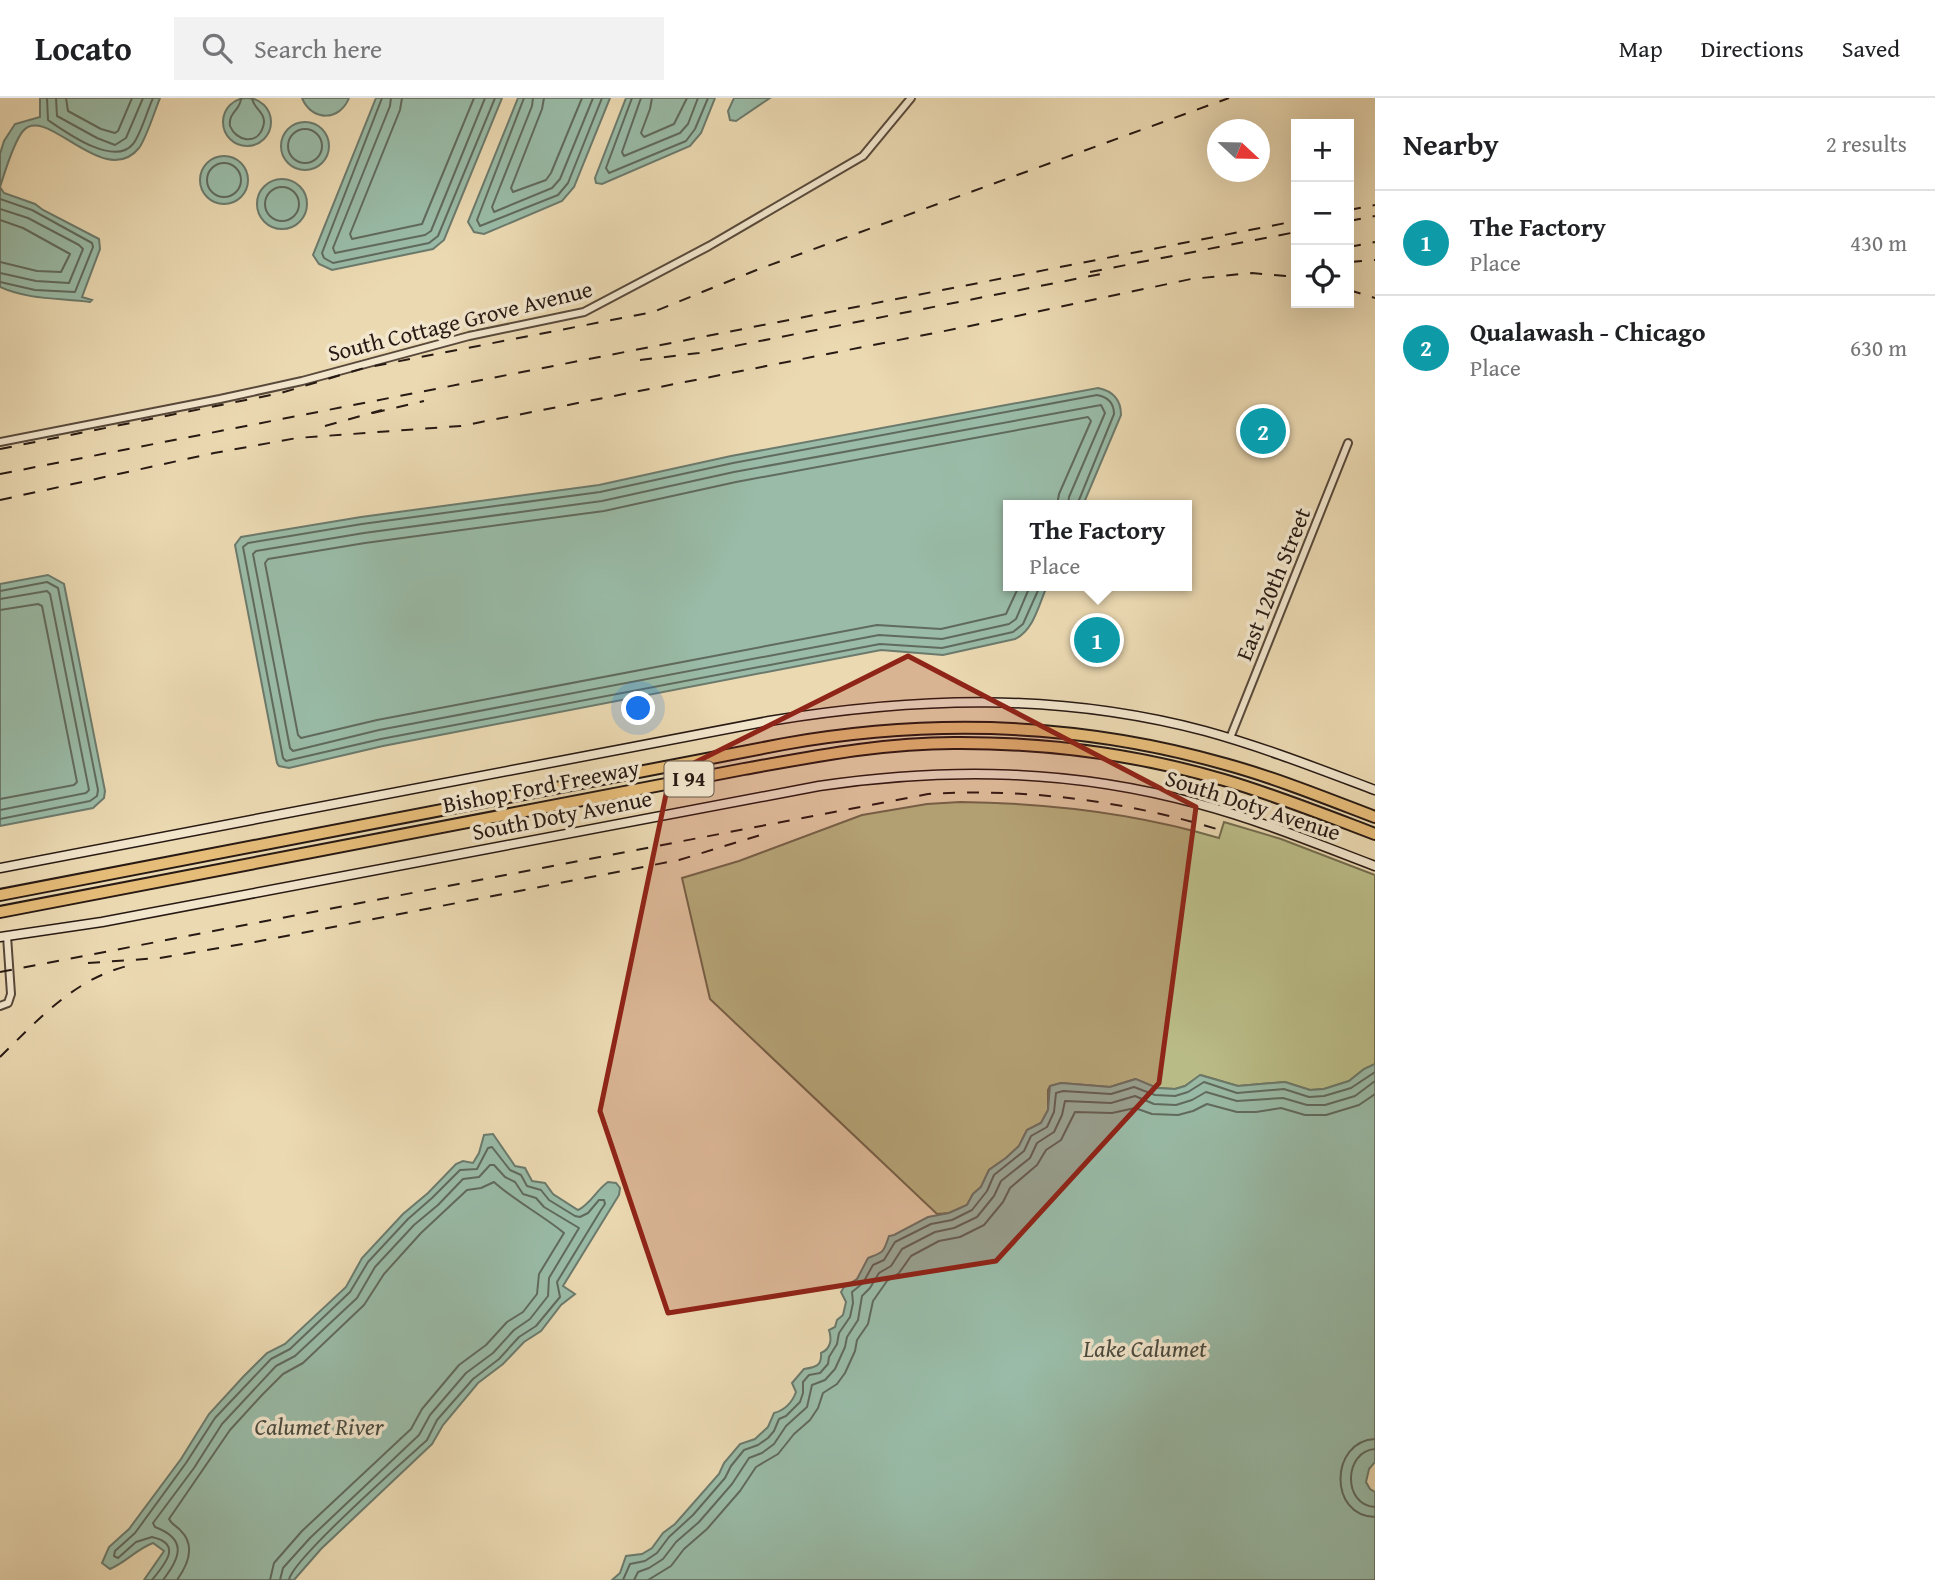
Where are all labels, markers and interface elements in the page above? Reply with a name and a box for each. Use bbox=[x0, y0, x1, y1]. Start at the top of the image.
search box bbox=[174, 17, 664, 80]
text: Locato bbox=[35, 24, 132, 72]
icon: search bbox=[198, 29, 236, 67]
text: Search here bbox=[254, 29, 382, 68]
text: Map bbox=[1619, 31, 1663, 66]
text: Directions bbox=[1701, 31, 1804, 66]
text: Saved bbox=[1842, 31, 1900, 66]
north arrow bbox=[1207, 119, 1270, 182]
map controls bbox=[1291, 119, 1354, 308]
button: + bbox=[1291, 119, 1354, 182]
text: Nearby bbox=[1403, 122, 1499, 166]
text: 2 results bbox=[1826, 127, 1907, 160]
button: − bbox=[1291, 182, 1354, 245]
text: The Factory bbox=[1470, 207, 1606, 246]
text: 1 bbox=[1420, 226, 1432, 259]
text: 430 m bbox=[1850, 226, 1907, 259]
button: locate bbox=[1291, 245, 1354, 308]
text: Place bbox=[1470, 246, 1521, 279]
street label: South Cottage Grove Avenue bbox=[324, 272, 596, 369]
text: Qualawash - Chicago bbox=[1470, 312, 1706, 351]
text: 2 bbox=[1420, 331, 1432, 364]
text: 630 m bbox=[1850, 331, 1907, 364]
text: Place bbox=[1470, 351, 1521, 384]
pin: 2 bbox=[1240, 405, 1286, 457]
popup bbox=[1003, 500, 1192, 591]
street label: East 120th Street bbox=[1227, 502, 1318, 665]
text: The Factory bbox=[1030, 510, 1165, 549]
text: Place bbox=[1030, 549, 1080, 582]
pin: 1 bbox=[1074, 614, 1120, 666]
your location bbox=[621, 691, 655, 725]
street label: Bishop Ford Freeway bbox=[440, 750, 643, 821]
street label: South Doty Avenue bbox=[1161, 761, 1345, 848]
road number: I 94 bbox=[664, 762, 714, 796]
street label: South Doty Avenue bbox=[469, 781, 655, 848]
water label: Lake Calumet bbox=[1082, 1331, 1207, 1366]
water label: Calumet River bbox=[254, 1409, 385, 1444]

